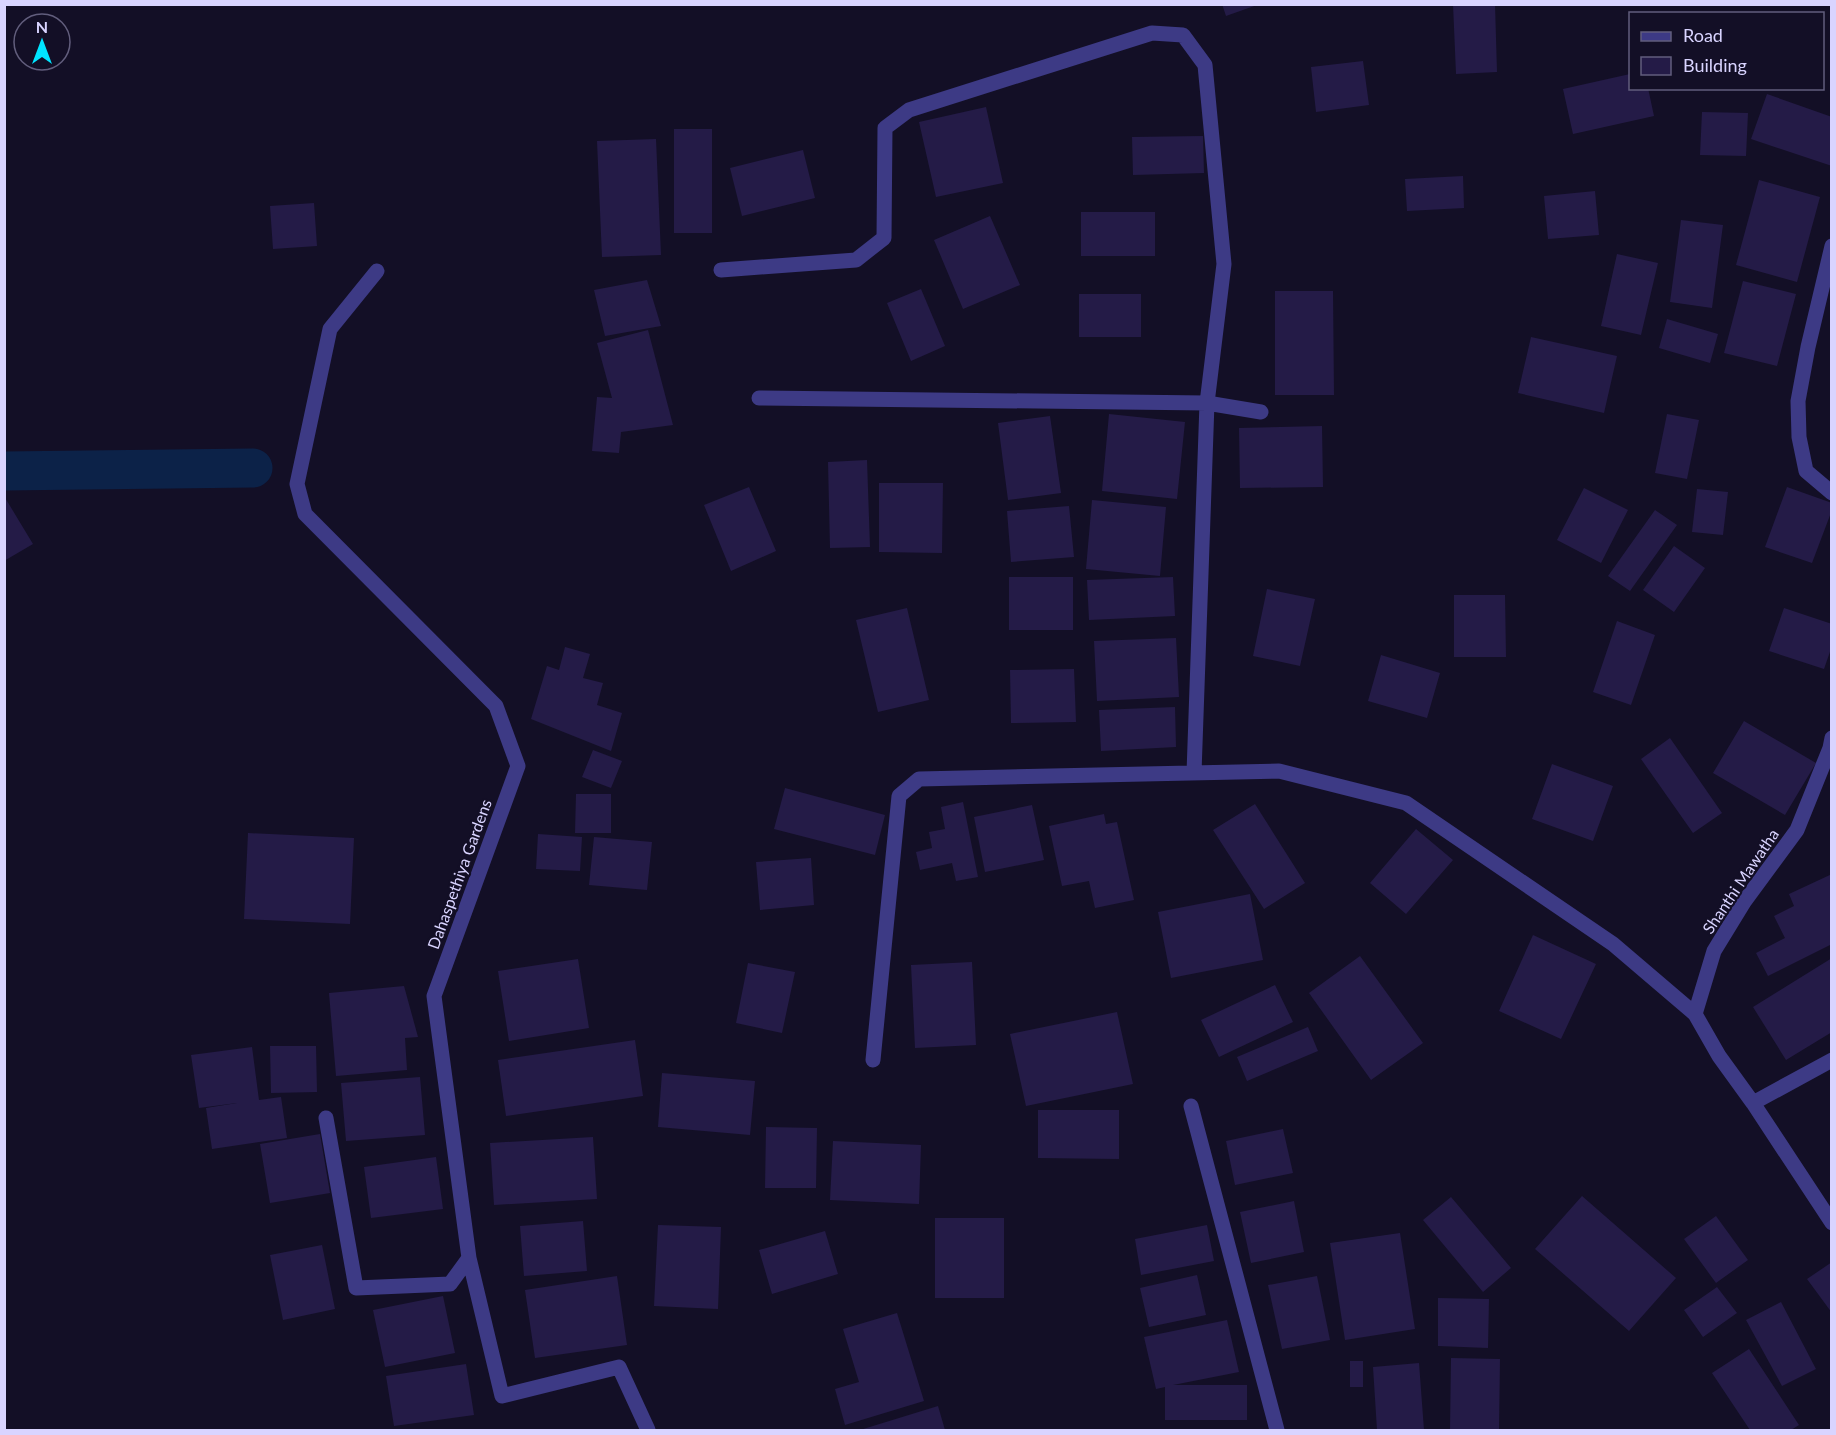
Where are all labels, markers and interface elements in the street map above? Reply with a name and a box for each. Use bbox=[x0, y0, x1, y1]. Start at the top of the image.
north arrow bbox=[12, 12, 72, 72]
legend bbox=[1629, 12, 1824, 90]
text: N bbox=[36, 17, 48, 36]
text: Road bbox=[1683, 24, 1723, 46]
text: Building bbox=[1683, 54, 1747, 76]
street label: Dahaspethiya Gardens bbox=[423, 796, 495, 952]
street label: Shanthi Mawatha bbox=[1698, 825, 1782, 937]

